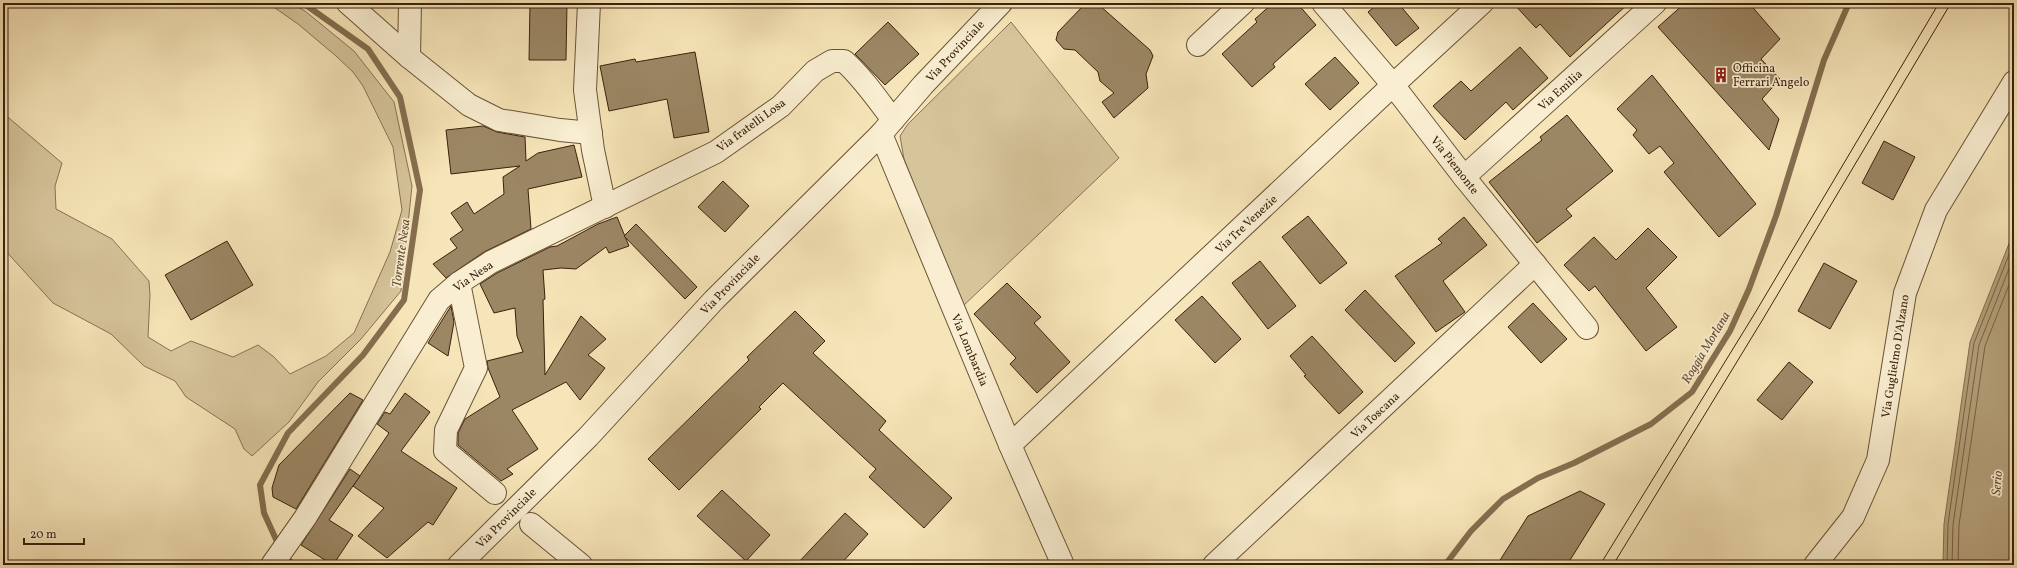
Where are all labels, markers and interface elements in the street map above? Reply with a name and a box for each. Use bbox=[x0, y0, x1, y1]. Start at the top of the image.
street label: Via Provinciale bbox=[923, 17, 989, 86]
place label: Officina Ferrari Angelo bbox=[1733, 61, 1809, 91]
building icon: Officina Ferrari Angelo bbox=[1712, 66, 1730, 84]
street label: Via Emilia bbox=[1535, 67, 1586, 115]
street label: Via fratelli Losa bbox=[714, 95, 789, 156]
street label: Via Piemonte bbox=[1426, 133, 1482, 198]
street label: Via Tre Venezie bbox=[1212, 192, 1281, 258]
water label: Torrente Nesa bbox=[388, 218, 416, 288]
street label: Via Provinciale bbox=[697, 250, 764, 319]
street label: Via Nesa bbox=[450, 258, 497, 296]
street label: Via Guglielmo D'Alzano bbox=[1878, 293, 1914, 419]
water label: Roggia Morlana bbox=[1678, 308, 1735, 388]
street label: Via Lombardia bbox=[947, 312, 992, 389]
street label: Via Toscana bbox=[1348, 389, 1404, 443]
water label: Serio bbox=[1988, 470, 2008, 496]
street label: Via Provinciale bbox=[473, 485, 541, 552]
scale bar bbox=[24, 520, 84, 546]
text: 20 m bbox=[30, 527, 57, 543]

